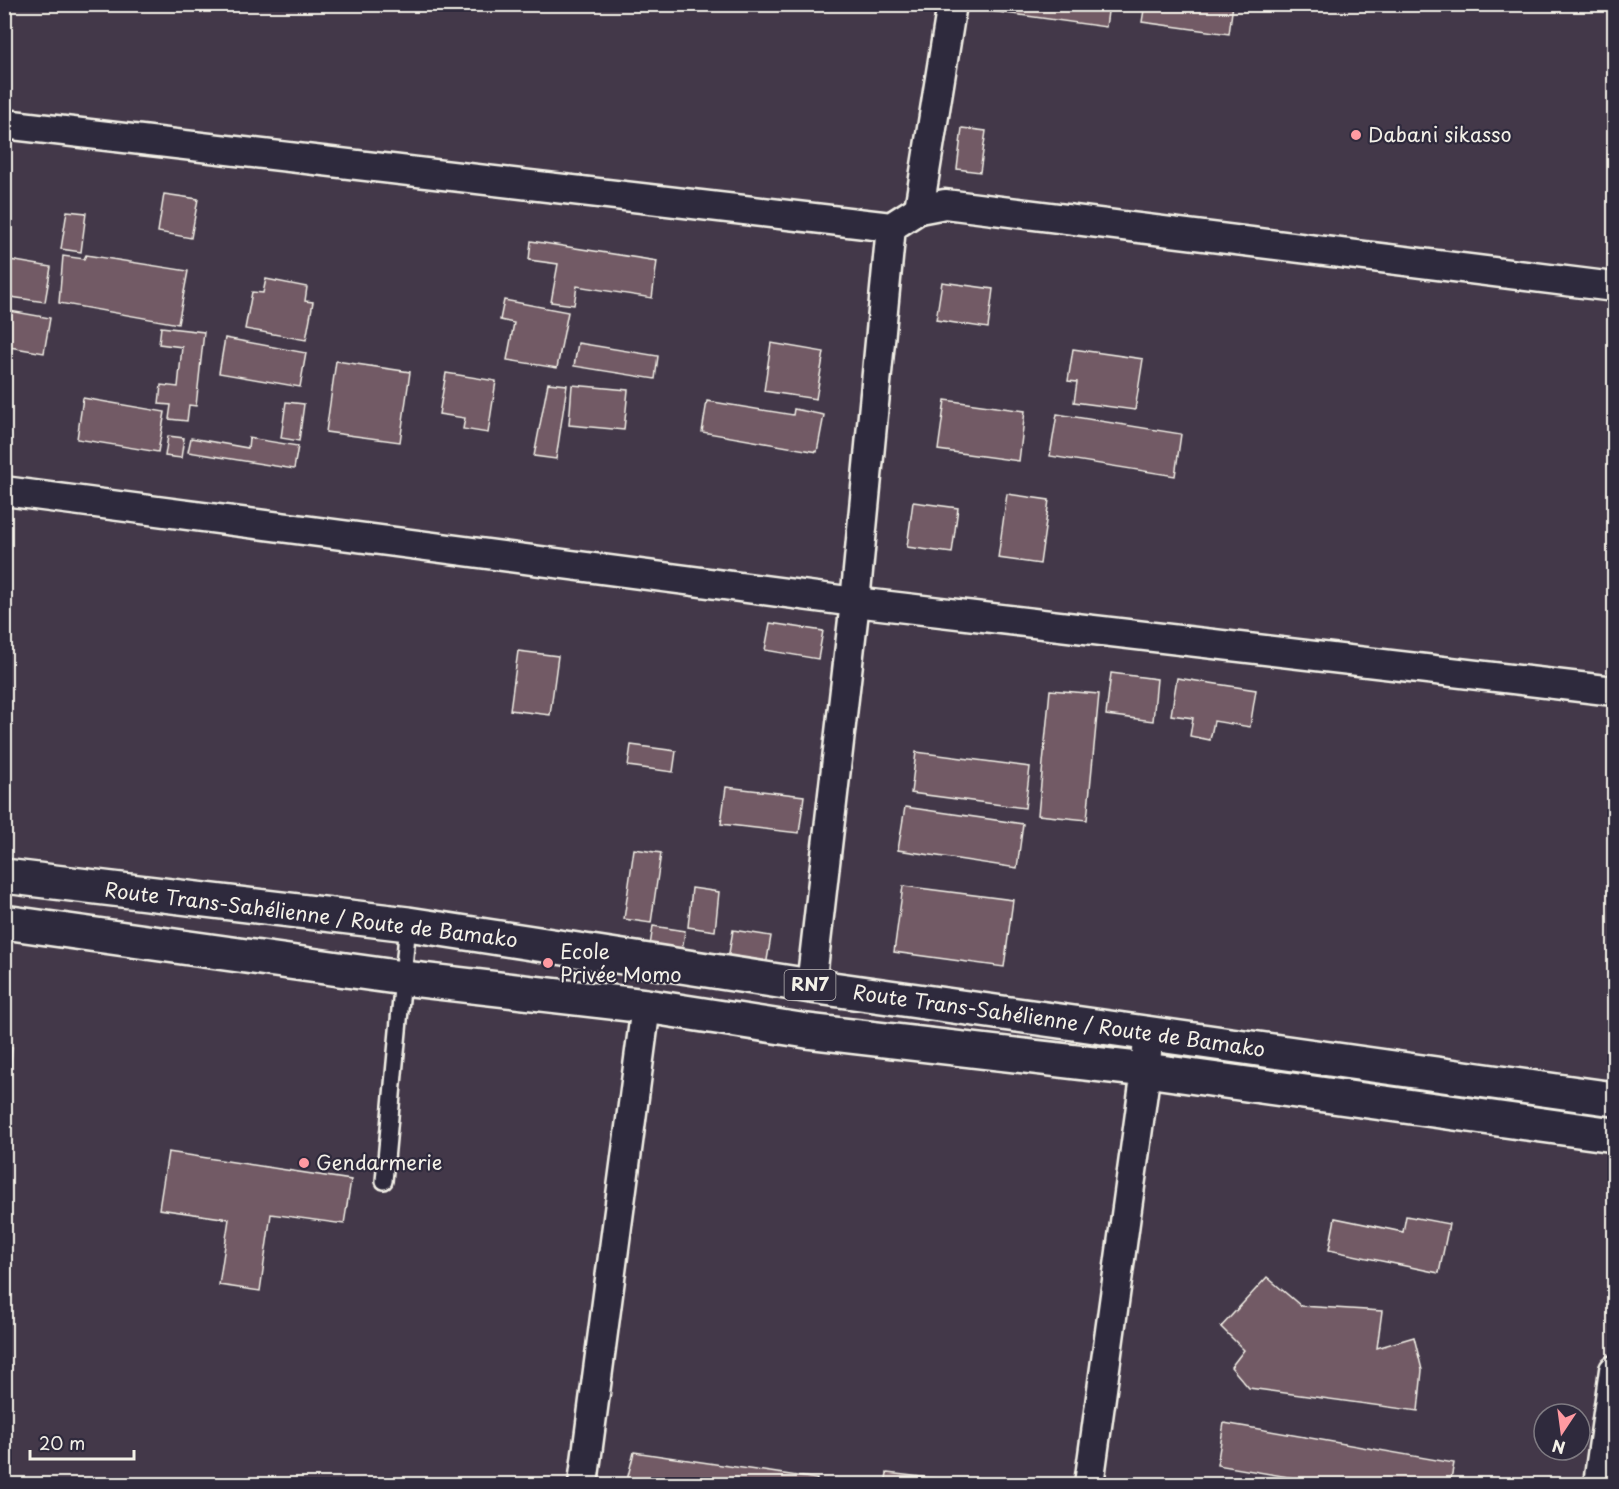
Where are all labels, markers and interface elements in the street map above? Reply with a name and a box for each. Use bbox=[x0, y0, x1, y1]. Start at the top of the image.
place label: Dabani sikasso bbox=[1368, 119, 1512, 149]
marker: Dabani sikasso bbox=[1349, 128, 1363, 142]
street label: Route Trans-Sahélienne / Route de Bamako bbox=[103, 874, 519, 954]
place label: Ecole Privée Momo bbox=[560, 936, 682, 989]
marker: Ecole Privée Momo bbox=[541, 956, 555, 970]
road number: RN7 bbox=[784, 970, 836, 1000]
street label: Route Trans-Sahélienne / Route de Bamako bbox=[851, 976, 1267, 1064]
place label: Gendarmerie bbox=[316, 1147, 442, 1177]
marker: Gendarmerie bbox=[297, 1156, 311, 1170]
north arrow bbox=[1532, 1402, 1592, 1462]
scale bar bbox=[30, 1423, 134, 1461]
text: 20 m bbox=[39, 1429, 85, 1456]
text: N bbox=[1550, 1434, 1567, 1461]

